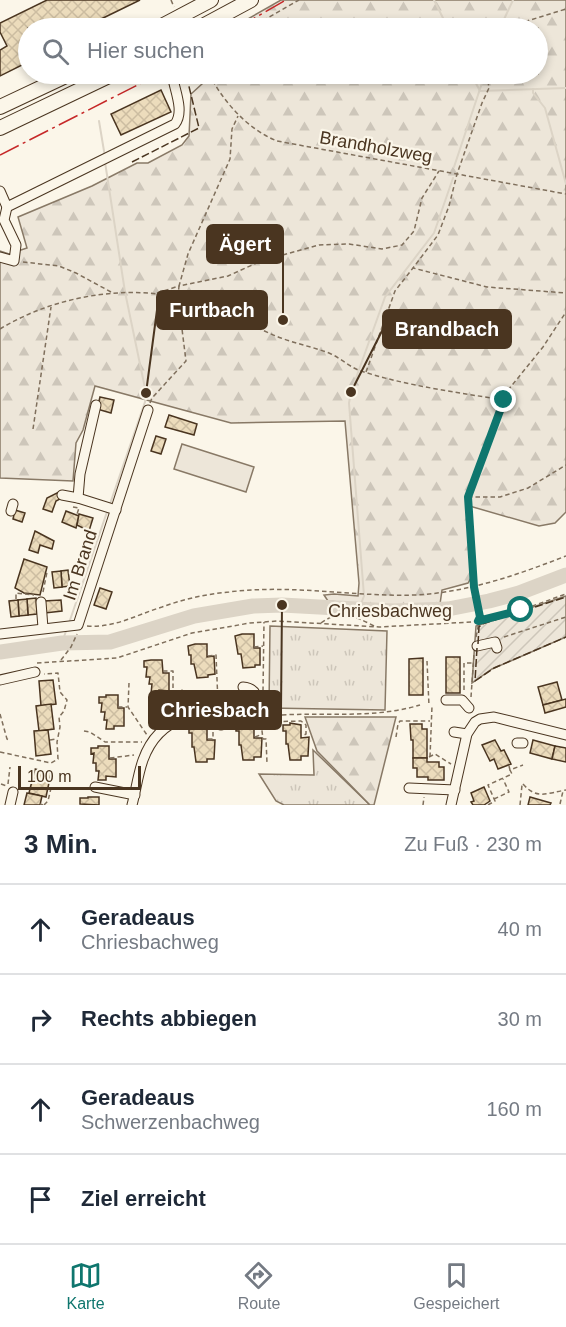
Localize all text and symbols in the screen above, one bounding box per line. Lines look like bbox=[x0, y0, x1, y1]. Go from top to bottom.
search box bbox=[18, 18, 548, 84]
icon: search bbox=[39, 35, 72, 68]
text: Hier suchen bbox=[87, 38, 204, 63]
street label: Brandholzweg bbox=[318, 127, 434, 167]
callout: Ägert bbox=[207, 225, 283, 263]
text: Ägert bbox=[219, 233, 271, 255]
callout: Furtbach bbox=[157, 291, 267, 329]
text: Furtbach bbox=[169, 299, 255, 321]
callout: Brandbach bbox=[383, 310, 511, 348]
text: Brandbach bbox=[395, 318, 499, 340]
route end bbox=[490, 386, 516, 412]
street label: Im Brand bbox=[59, 527, 101, 603]
route start bbox=[507, 596, 533, 622]
street label: Chriesbachweg bbox=[328, 601, 452, 621]
callout: Chriesbach bbox=[149, 691, 281, 729]
text: Chriesbach bbox=[161, 699, 269, 721]
scale bar bbox=[18, 763, 141, 790]
text: 100 m bbox=[27, 768, 71, 785]
text: 3 Min. bbox=[24, 829, 98, 859]
text: Zu Fuß · 230 m bbox=[404, 833, 542, 855]
text: Geradeaus bbox=[81, 905, 195, 930]
icon: ahead bbox=[24, 913, 57, 946]
text: 40 m bbox=[498, 918, 542, 940]
text: Chriesbachweg bbox=[81, 931, 219, 953]
icon: right bbox=[24, 1003, 57, 1036]
text: Rechts abbiegen bbox=[81, 1006, 257, 1031]
text: 30 m bbox=[498, 1008, 542, 1030]
text: Geradeaus bbox=[81, 1085, 195, 1110]
icon: ahead bbox=[24, 1093, 57, 1126]
text: 160 m bbox=[486, 1098, 542, 1120]
text: Schwerzenbachweg bbox=[81, 1111, 260, 1133]
icon: arrive bbox=[24, 1183, 57, 1216]
text: Ziel erreicht bbox=[81, 1186, 206, 1211]
tab: Karte bbox=[66, 1259, 105, 1313]
tab: Route bbox=[238, 1259, 280, 1313]
tab: Gespeichert bbox=[413, 1259, 500, 1313]

